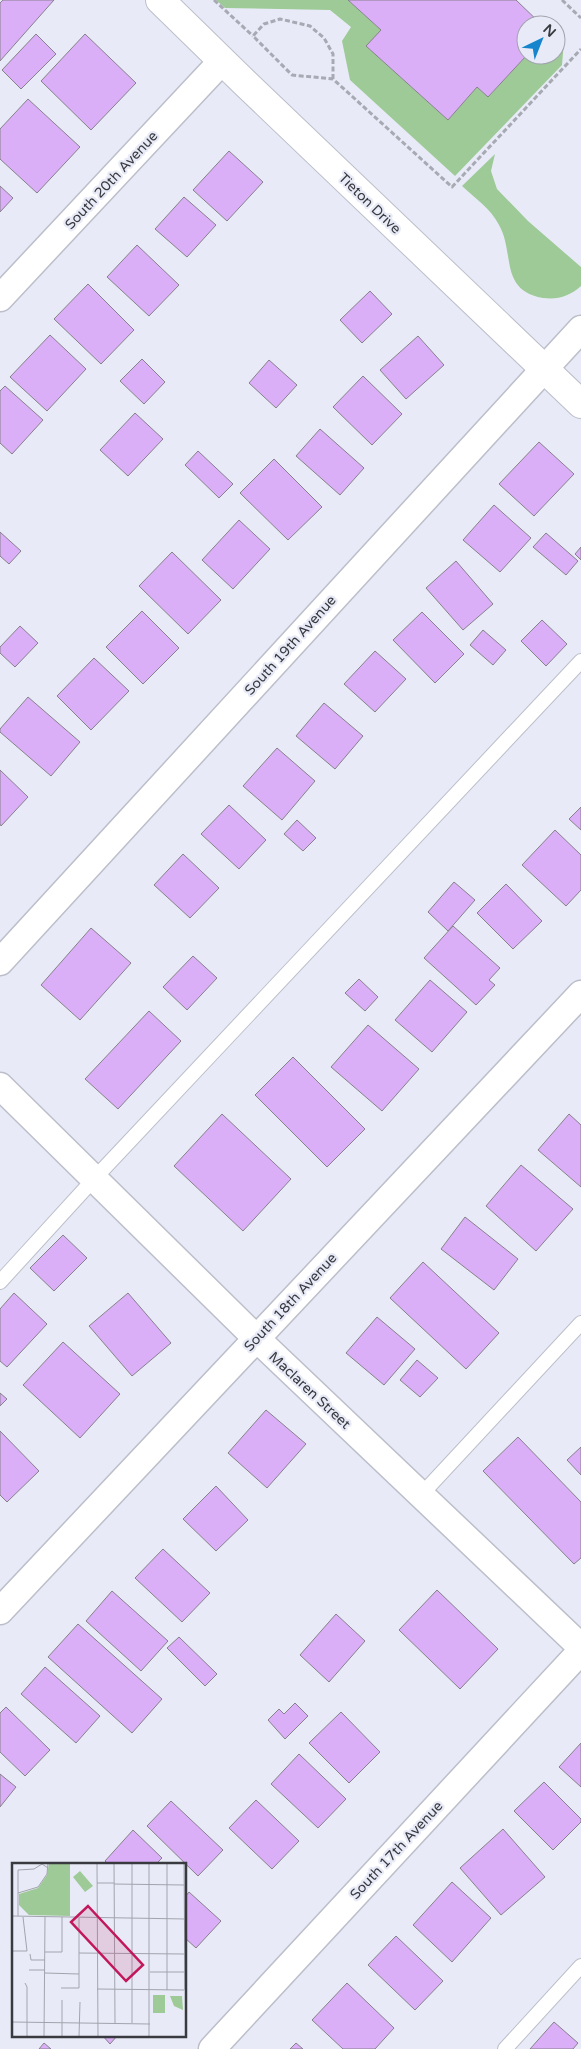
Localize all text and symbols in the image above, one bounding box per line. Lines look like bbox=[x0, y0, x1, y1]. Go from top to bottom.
north arrow bbox=[516, 15, 566, 65]
text: N bbox=[540, 21, 559, 41]
street label: South 20th Avenue bbox=[61, 128, 161, 233]
street label: Tieton Drive bbox=[335, 169, 404, 237]
street label: South 19th Avenue bbox=[241, 592, 340, 699]
street label: South 18th Avenue bbox=[240, 1250, 340, 1355]
street label: Maclaren Street bbox=[265, 1348, 354, 1433]
street label: South 17th Avenue bbox=[346, 1798, 446, 1903]
inset map bbox=[12, 1863, 186, 2036]

